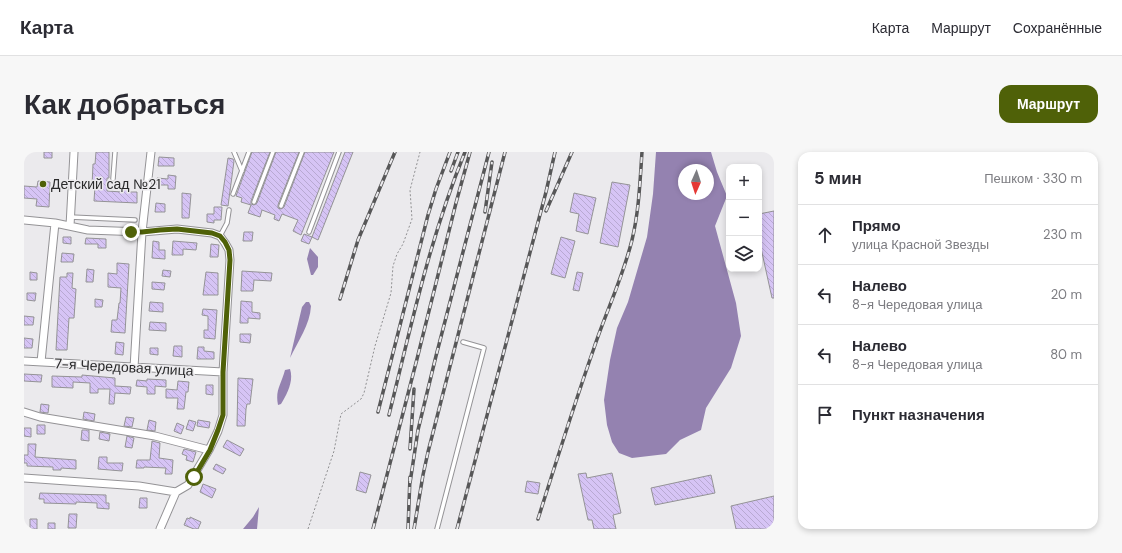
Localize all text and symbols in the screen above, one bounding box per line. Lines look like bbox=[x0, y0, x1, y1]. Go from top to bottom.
text: Карта bbox=[20, 15, 74, 40]
text: Карта bbox=[872, 19, 909, 37]
text: Маршрут bbox=[931, 19, 991, 37]
text: Сохранённые bbox=[1013, 19, 1102, 37]
button: Маршрут bbox=[999, 85, 1098, 123]
text: Как добраться bbox=[24, 86, 225, 123]
north arrow bbox=[678, 164, 714, 200]
map controls bbox=[726, 164, 762, 272]
button: + bbox=[726, 164, 762, 200]
text: 5 мин bbox=[814, 167, 862, 189]
text: Пешком · 330 m bbox=[984, 170, 1082, 187]
place label: Детский сад №21 bbox=[51, 175, 161, 193]
marker: Детский сад №21 bbox=[38, 179, 48, 189]
button: − bbox=[726, 200, 762, 236]
text: Прямо bbox=[852, 216, 901, 236]
route end bbox=[122, 223, 140, 241]
icon: ahead bbox=[814, 224, 836, 246]
text: 230 m bbox=[1043, 226, 1082, 243]
button: layers bbox=[726, 236, 762, 272]
text: улица Красной Звезды bbox=[852, 236, 989, 253]
text: Налево bbox=[852, 276, 907, 296]
icon: left bbox=[814, 284, 836, 306]
text: 20 m bbox=[1051, 286, 1082, 303]
text: 8-я Чередовая улица bbox=[852, 296, 983, 313]
text: Налево bbox=[852, 336, 907, 356]
icon: left bbox=[814, 344, 836, 366]
text: 80 m bbox=[1050, 346, 1082, 363]
street label: 7-я Чередовая улица bbox=[54, 354, 194, 380]
text: 8-я Чередовая улица bbox=[852, 356, 983, 373]
icon: arrive bbox=[814, 404, 836, 426]
text: Пункт назначения bbox=[852, 405, 985, 425]
route start bbox=[185, 468, 203, 486]

